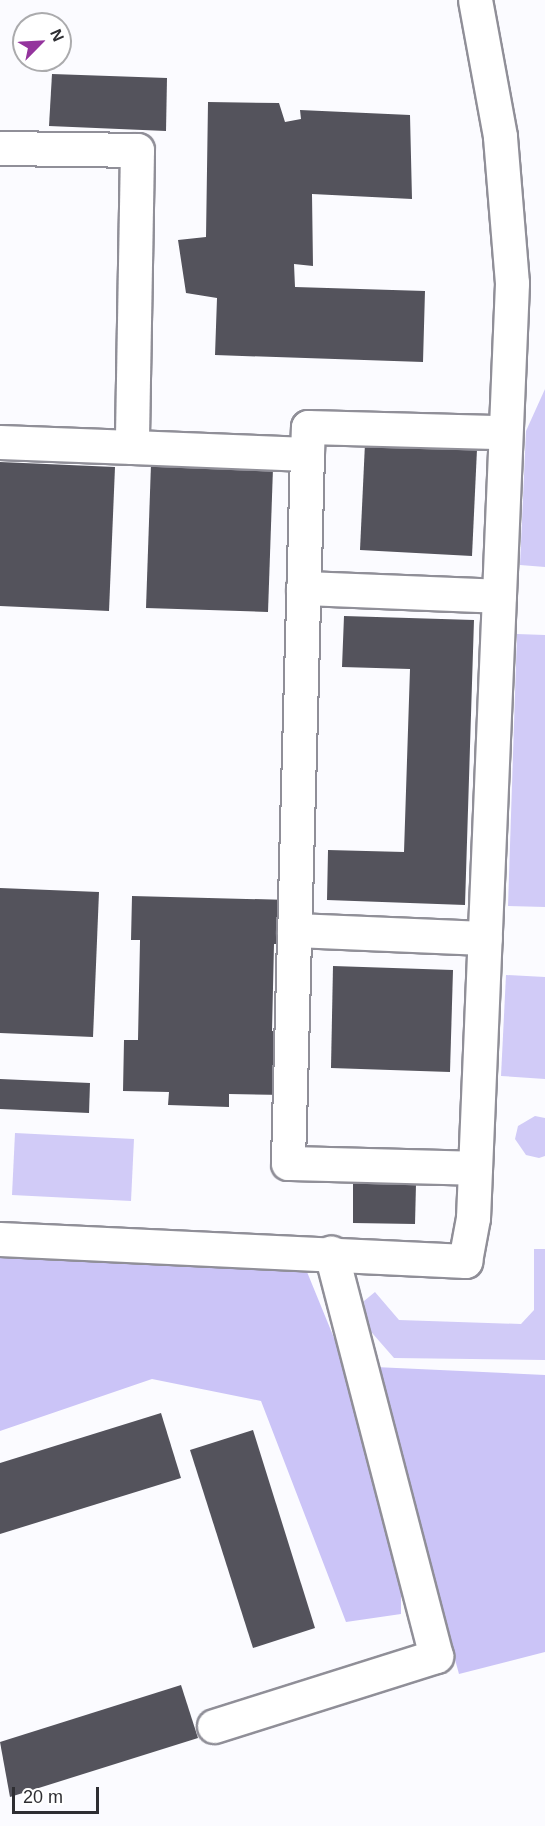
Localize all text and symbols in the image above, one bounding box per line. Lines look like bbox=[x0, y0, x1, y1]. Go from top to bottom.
north arrow bbox=[12, 12, 72, 72]
text: N bbox=[47, 27, 67, 44]
scale bar bbox=[15, 1775, 102, 1813]
text: 20 m bbox=[23, 1787, 63, 1807]

